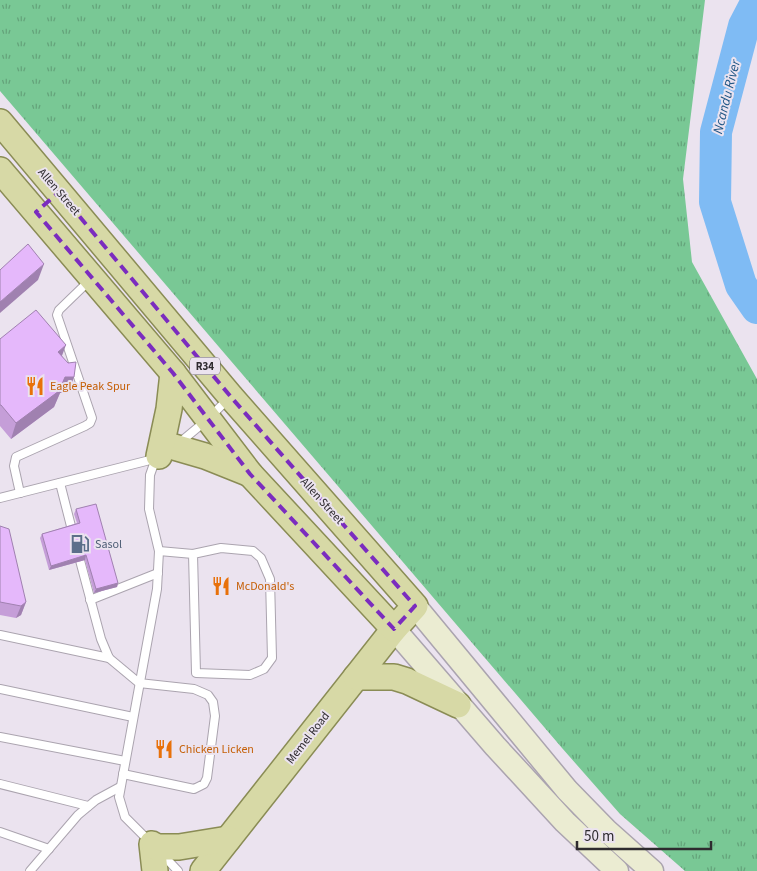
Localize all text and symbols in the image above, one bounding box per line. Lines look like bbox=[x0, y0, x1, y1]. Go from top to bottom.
water label: Ncandu River bbox=[708, 57, 746, 136]
street label: Allen Street bbox=[34, 165, 84, 219]
road number: R34 bbox=[190, 358, 220, 374]
restaurant icon: Eagle Peak Spur bbox=[24, 375, 46, 397]
place label: Eagle Peak Spur bbox=[50, 378, 131, 395]
street label: Allen Street bbox=[296, 474, 348, 528]
fuel station icon: Sasol bbox=[69, 533, 91, 555]
place label: Sasol bbox=[95, 536, 122, 553]
restaurant icon: McDonald's bbox=[210, 575, 232, 597]
place label: McDonald's bbox=[236, 578, 294, 595]
street label: Memel Road bbox=[282, 708, 334, 768]
restaurant icon: Chicken Licken bbox=[153, 738, 175, 760]
place label: Chicken Licken bbox=[179, 741, 254, 758]
scale bar bbox=[577, 818, 711, 850]
text: 50 m bbox=[584, 826, 614, 847]

